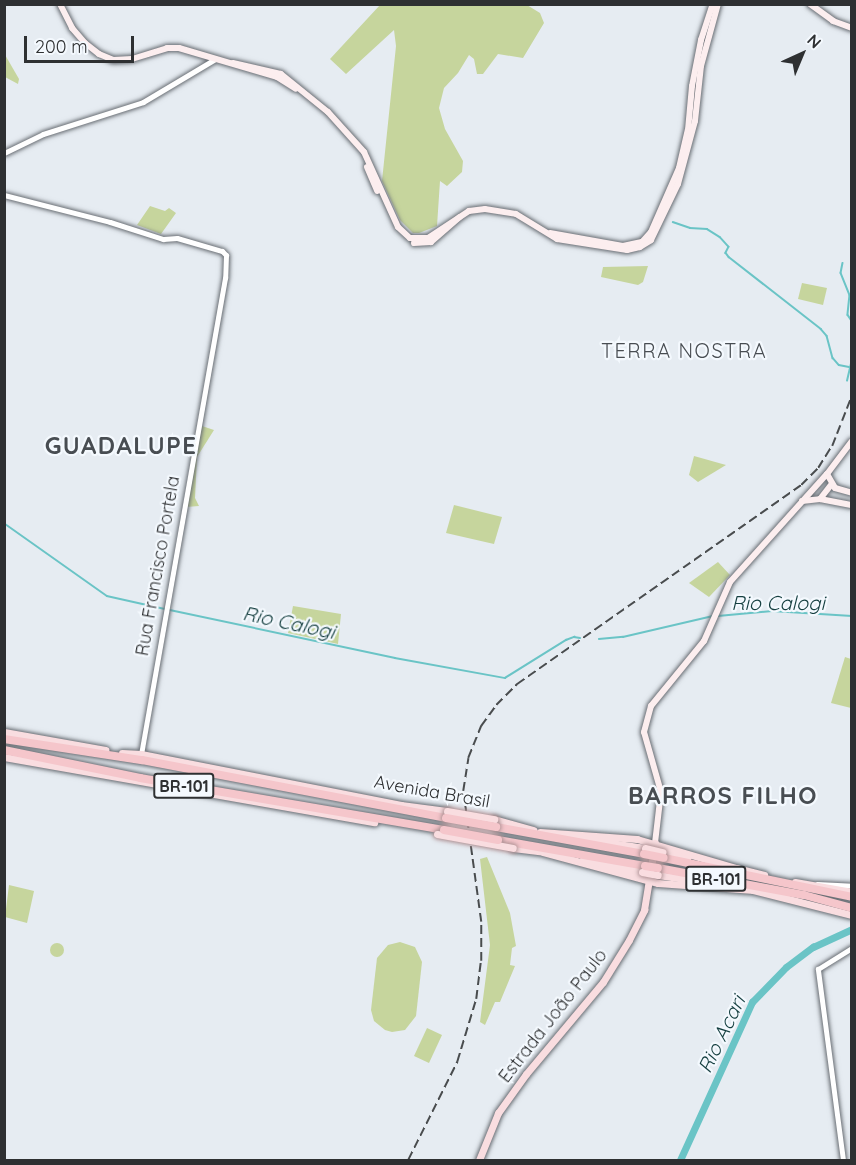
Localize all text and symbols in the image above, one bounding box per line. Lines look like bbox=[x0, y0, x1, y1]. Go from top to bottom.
scale bar bbox=[27, 24, 136, 62]
north arrow bbox=[772, 24, 832, 84]
text: N bbox=[803, 30, 826, 52]
text: 200 m bbox=[35, 35, 88, 58]
district label: TERRA NOSTRA bbox=[601, 338, 767, 362]
district label: GUADALUPE bbox=[45, 432, 197, 460]
street label: Rua Francisco Portela bbox=[132, 474, 184, 658]
water label: Rio Calogi bbox=[731, 590, 825, 614]
water label: Rio Calogi bbox=[241, 601, 337, 643]
street label: Avenida Brasil bbox=[372, 771, 492, 813]
road number: BR-101 bbox=[152, 773, 216, 799]
district label: BARROS FILHO bbox=[628, 782, 818, 810]
road number: BR-101 bbox=[684, 866, 748, 892]
street label: Estrada João Paulo bbox=[494, 945, 612, 1087]
water label: Rio Acari bbox=[692, 992, 750, 1076]

